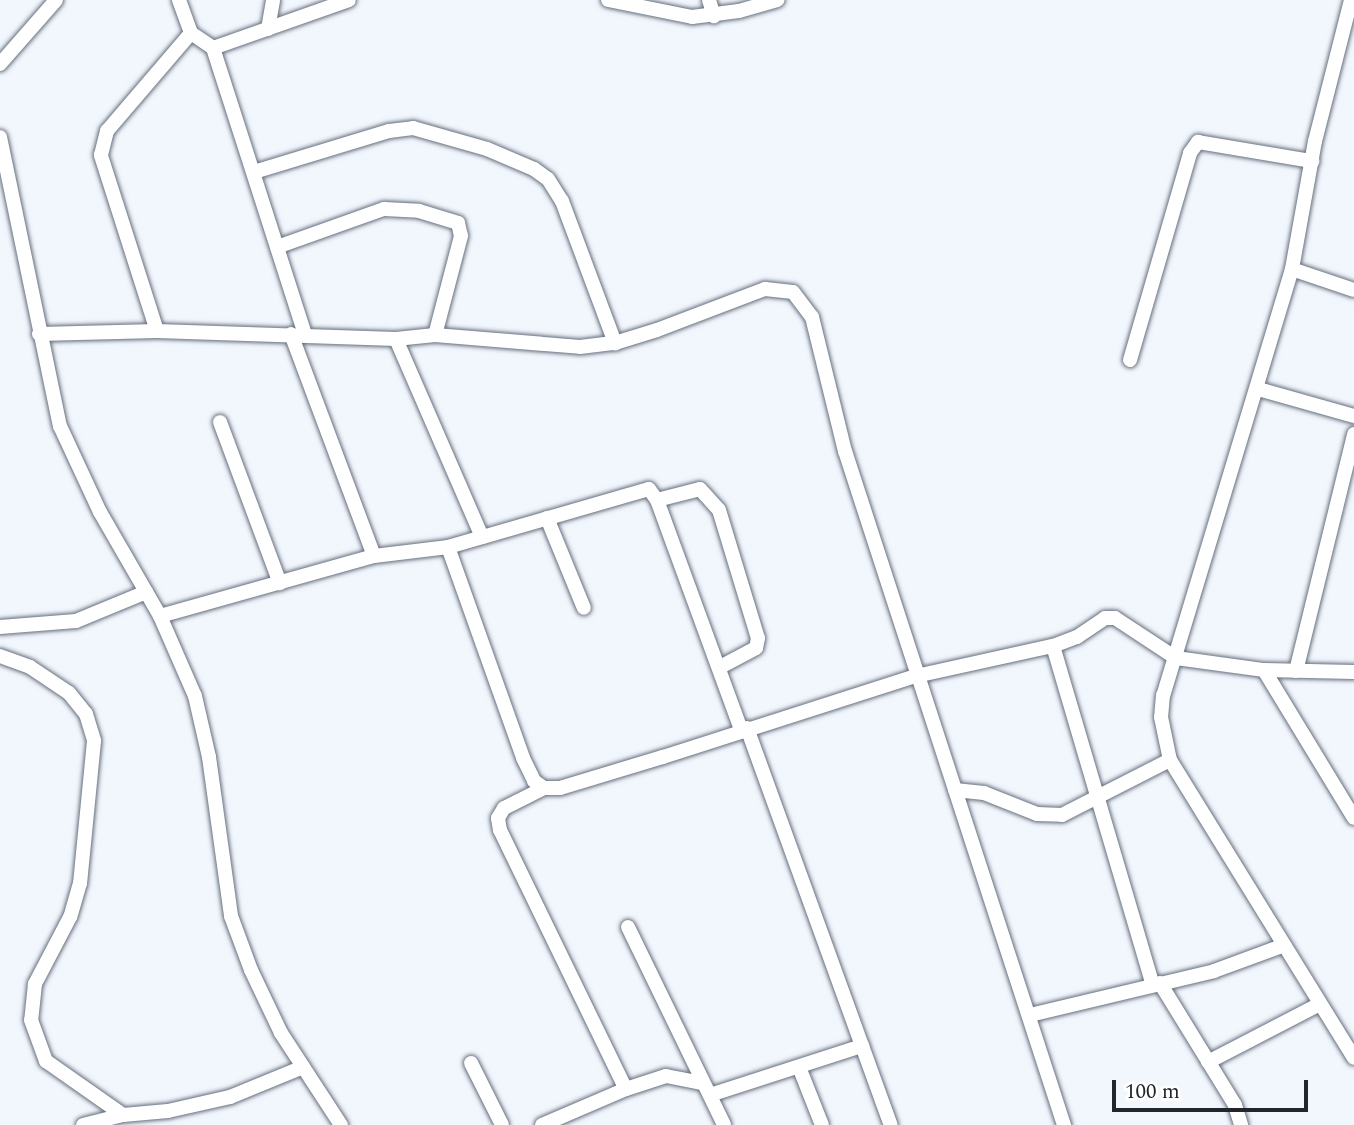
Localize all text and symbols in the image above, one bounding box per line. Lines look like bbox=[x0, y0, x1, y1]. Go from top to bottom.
scale bar bbox=[1116, 1066, 1312, 1110]
text: 100 m bbox=[1125, 1076, 1180, 1108]

